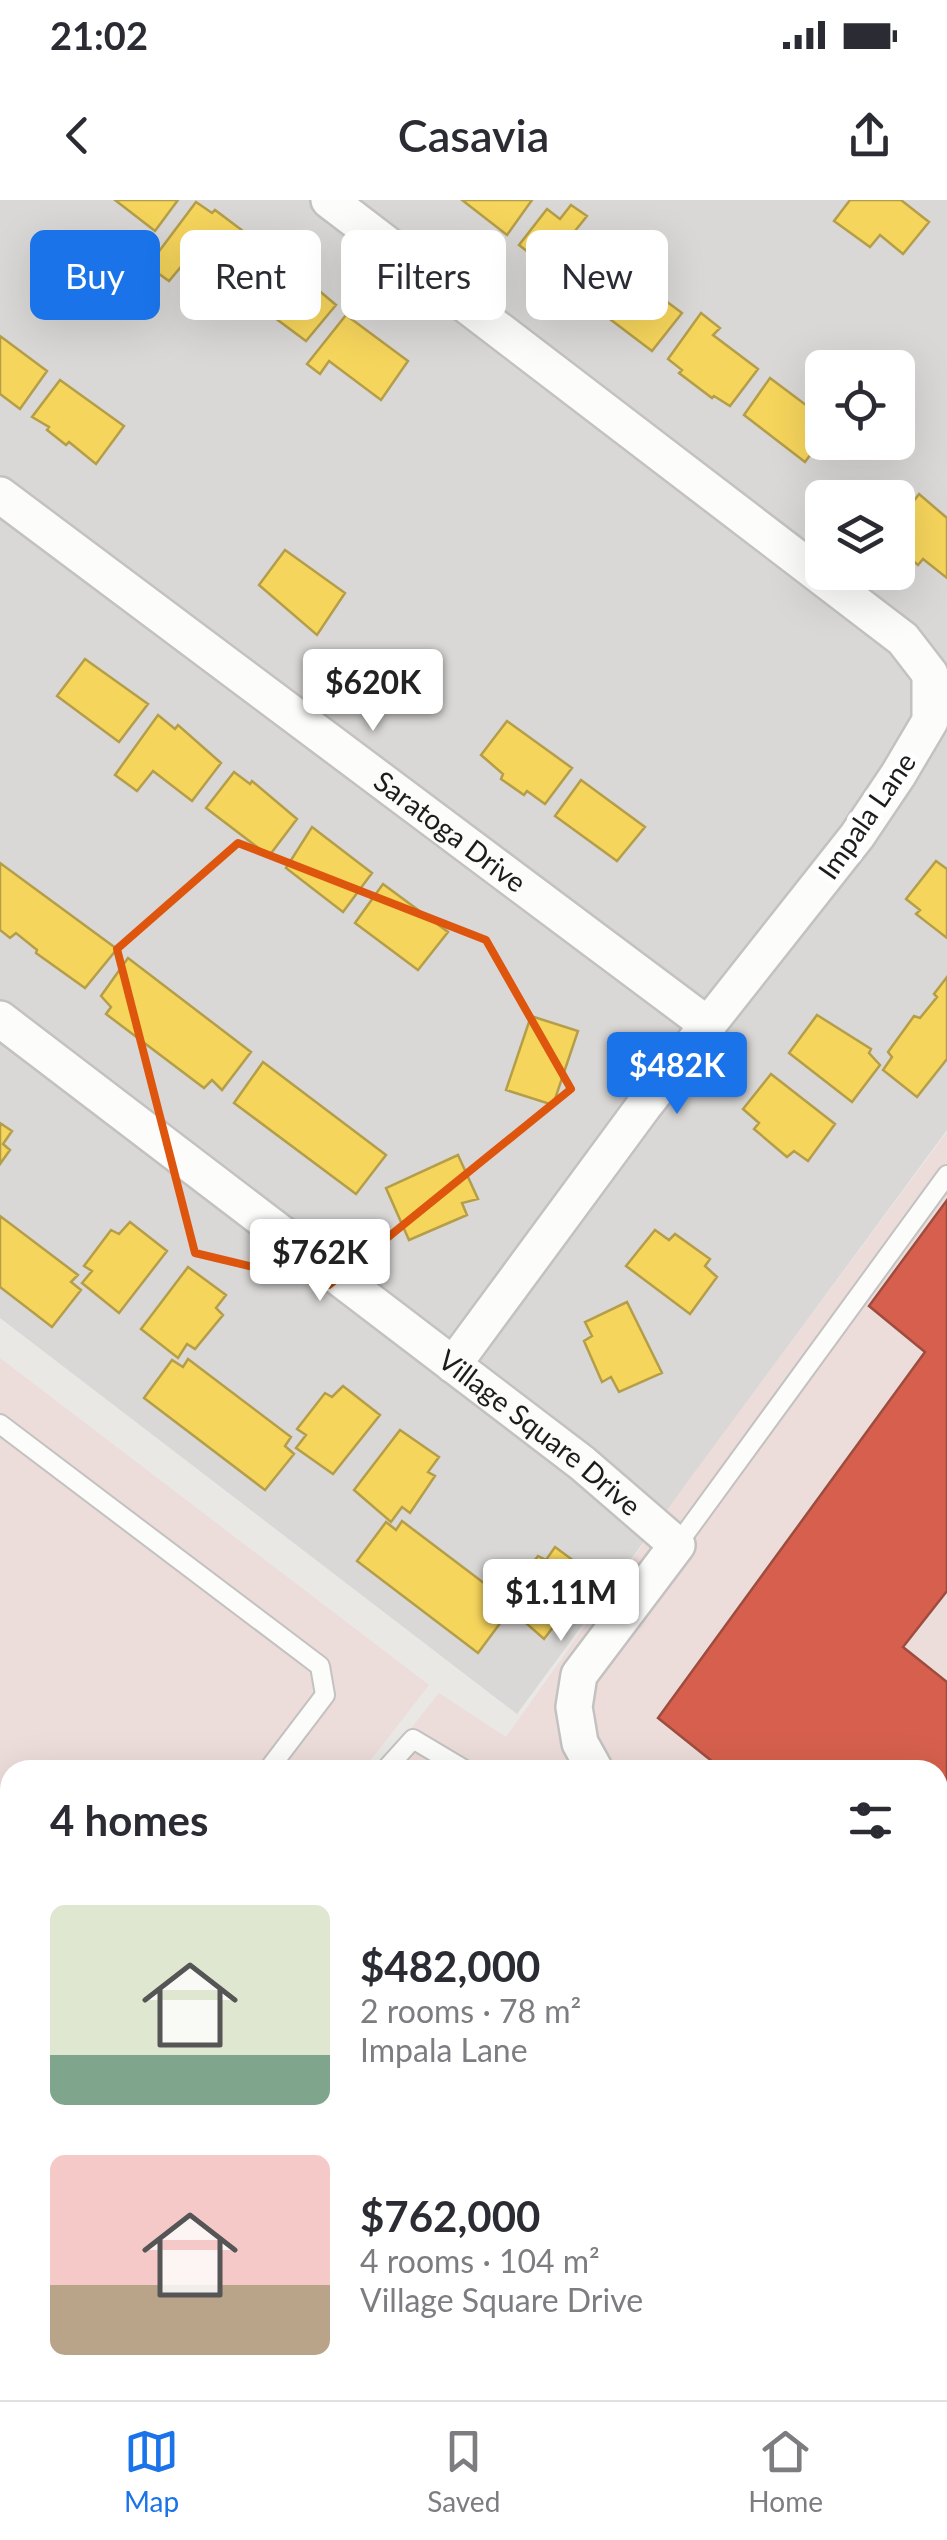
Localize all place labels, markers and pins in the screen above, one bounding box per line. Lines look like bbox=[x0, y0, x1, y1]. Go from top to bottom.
pin: $620K bbox=[303, 649, 443, 734]
pin: $482K bbox=[607, 1032, 747, 1117]
pin: $762K bbox=[250, 1219, 390, 1304]
pin: $1.11M bbox=[480, 1559, 642, 1644]

